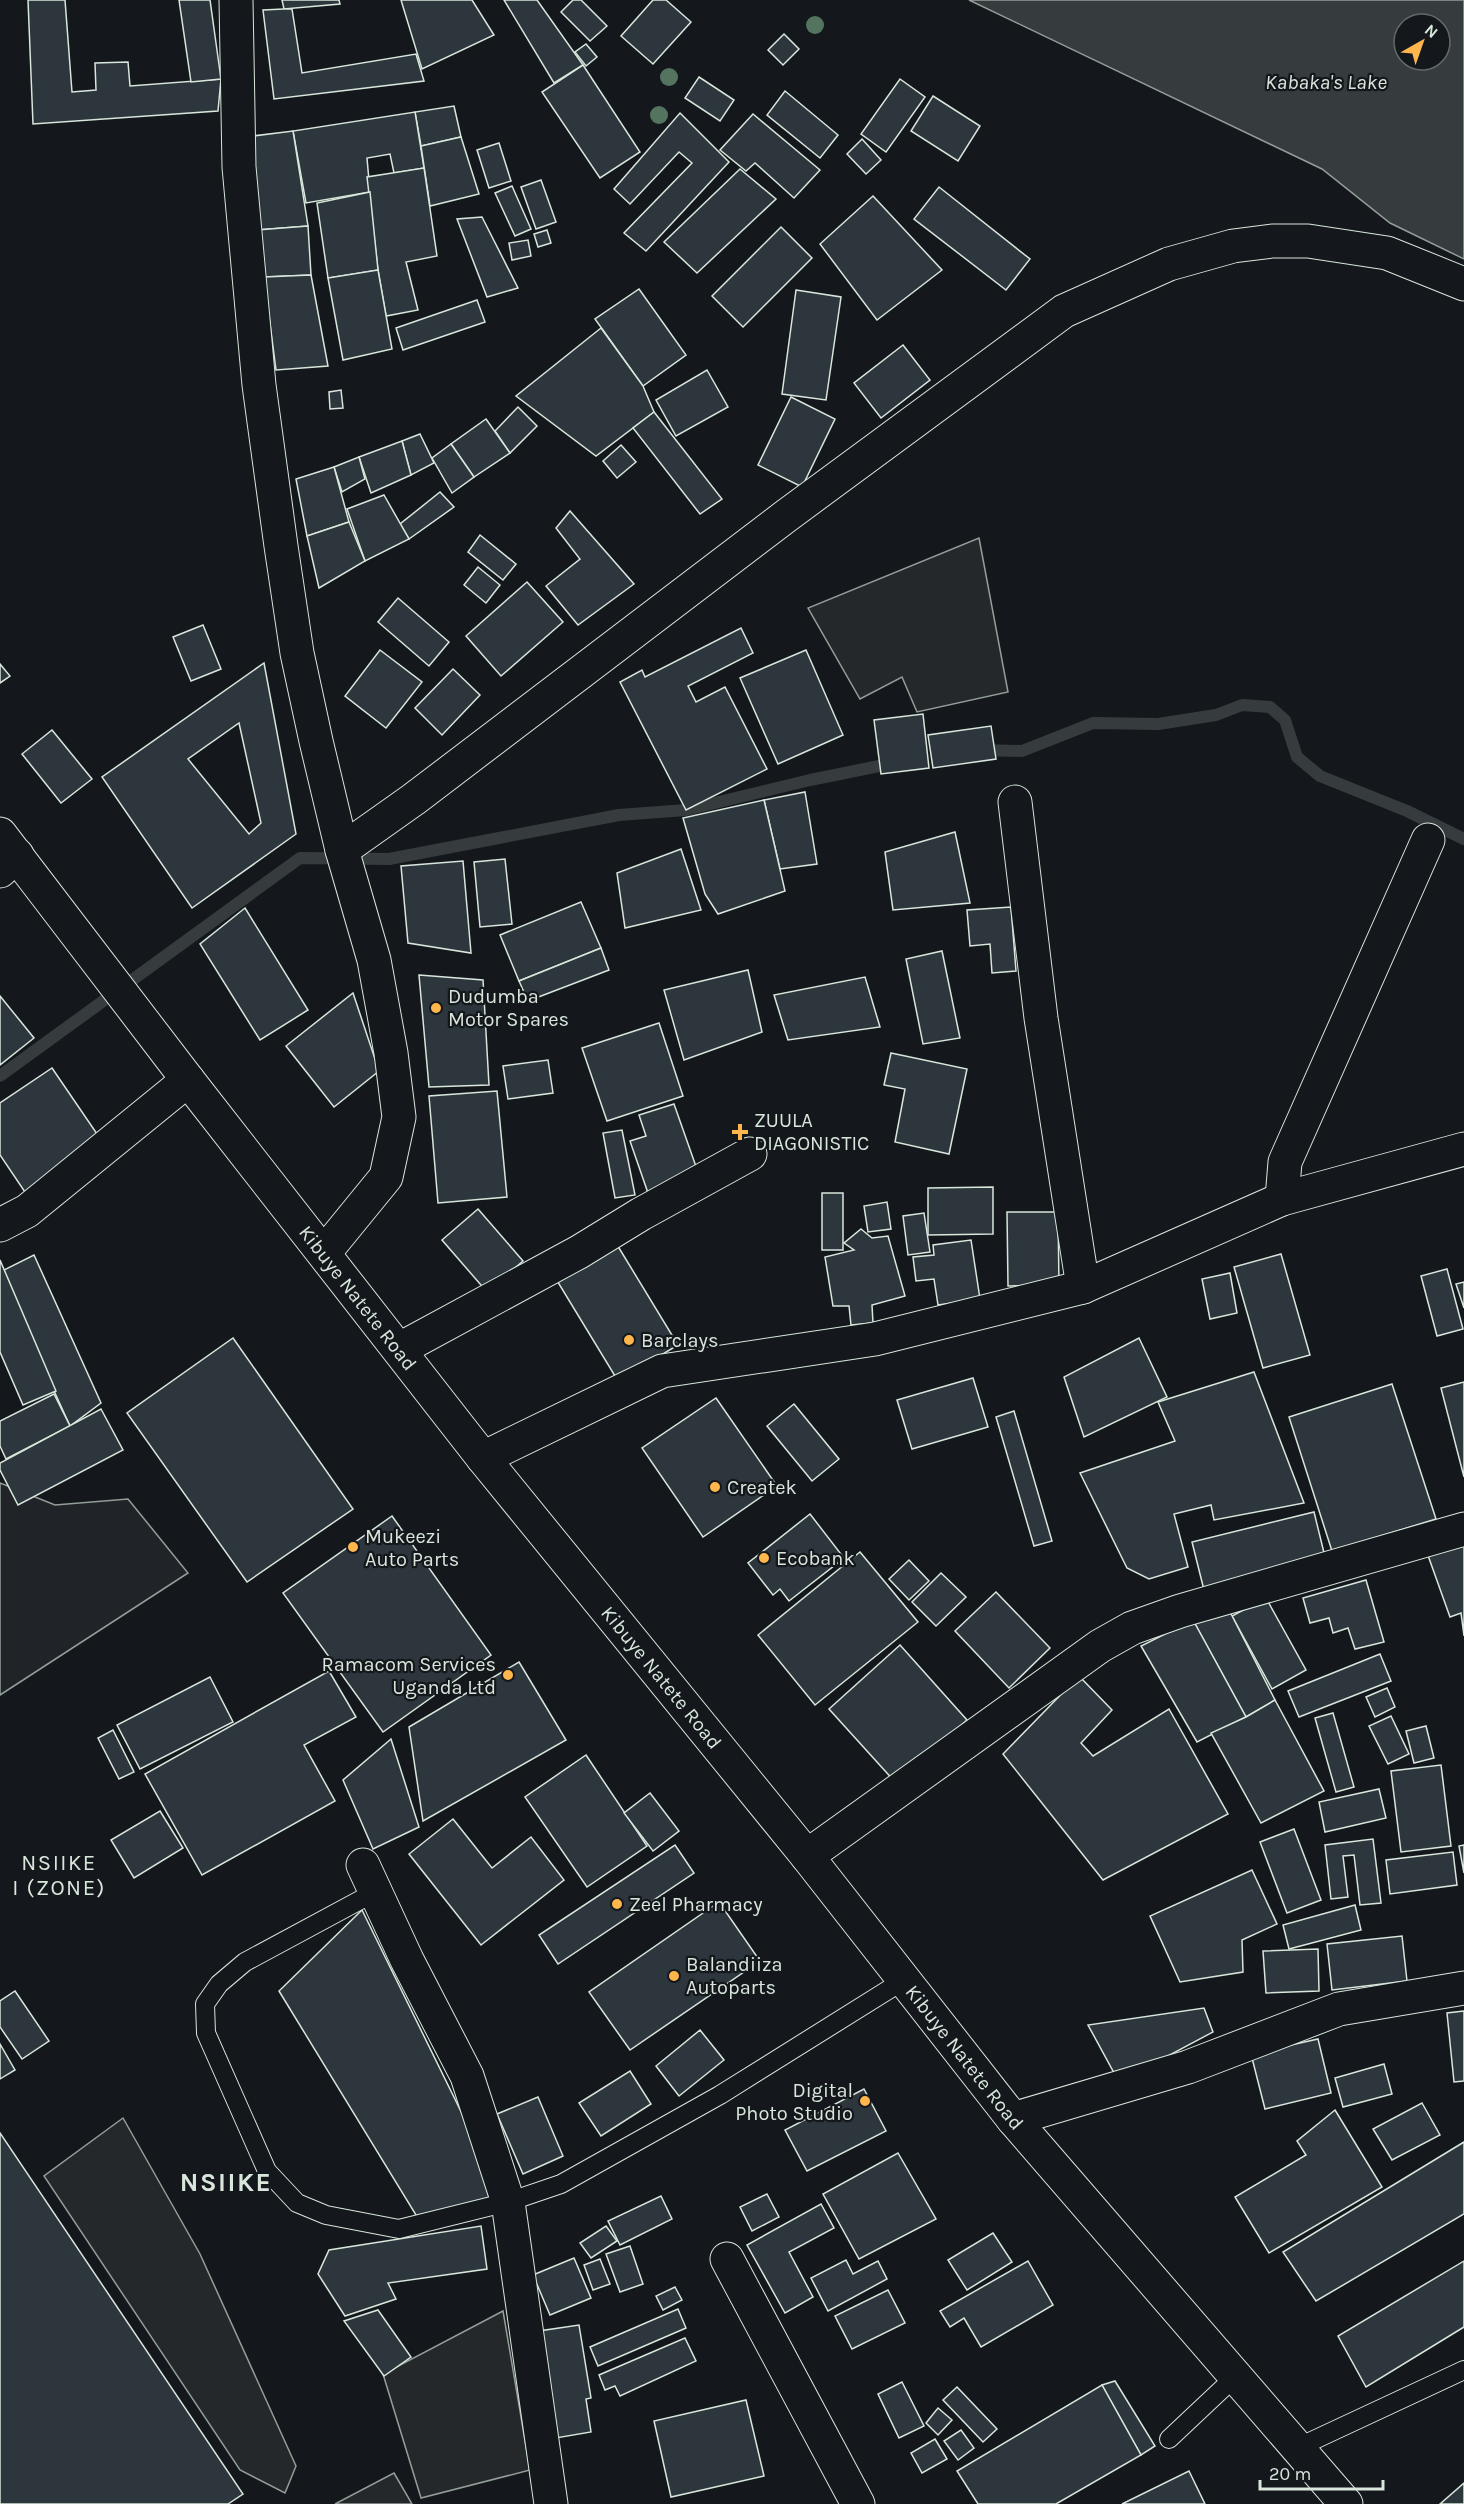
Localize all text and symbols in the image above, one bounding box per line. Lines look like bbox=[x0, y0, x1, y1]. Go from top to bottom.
north arrow bbox=[1392, 12, 1452, 72]
text: N bbox=[1421, 20, 1442, 42]
water label: Kabaka's Lake bbox=[1265, 70, 1387, 94]
place label: Dudumba Motor Spares bbox=[448, 985, 569, 1031]
marker: Dudumba Motor Spares bbox=[429, 1001, 443, 1015]
place label: ZUULA DIAGONISTIC bbox=[754, 1109, 869, 1155]
marker: ZUULA DIAGONISTIC bbox=[731, 1123, 749, 1141]
street label: Kibuye Natete Road bbox=[294, 1221, 421, 1375]
place label: Barclays bbox=[641, 1329, 718, 1352]
marker: Barclays bbox=[622, 1333, 636, 1347]
place label: Createk bbox=[727, 1476, 797, 1499]
marker: Createk bbox=[708, 1480, 722, 1494]
place label: Mukeezi Auto Parts bbox=[365, 1525, 459, 1571]
marker: Mukeezi Auto Parts bbox=[346, 1540, 360, 1554]
place label: Ecobank bbox=[776, 1547, 855, 1570]
marker: Ecobank bbox=[757, 1551, 771, 1565]
street label: Kibuye Natete Road bbox=[596, 1602, 726, 1754]
place label: Ramacom Services Uganda Ltd bbox=[322, 1653, 496, 1699]
marker: Ramacom Services Uganda Ltd bbox=[501, 1668, 515, 1682]
district label: NSIIKE I (ZONE) bbox=[12, 1850, 106, 1901]
place label: Zeel Pharmacy bbox=[629, 1893, 762, 1916]
marker: Zeel Pharmacy bbox=[610, 1897, 624, 1911]
place label: Balandiiza Autoparts bbox=[686, 1953, 782, 1999]
marker: Balandiiza Autoparts bbox=[667, 1969, 681, 1983]
street label: Kibuye Natete Road bbox=[900, 1981, 1028, 2135]
place label: Digital Photo Studio bbox=[735, 2079, 853, 2125]
marker: Digital Photo Studio bbox=[858, 2094, 872, 2108]
district label: NSIIKE bbox=[180, 2167, 272, 2198]
scale bar bbox=[1260, 2453, 1383, 2491]
text: 20 m bbox=[1269, 2463, 1311, 2485]

